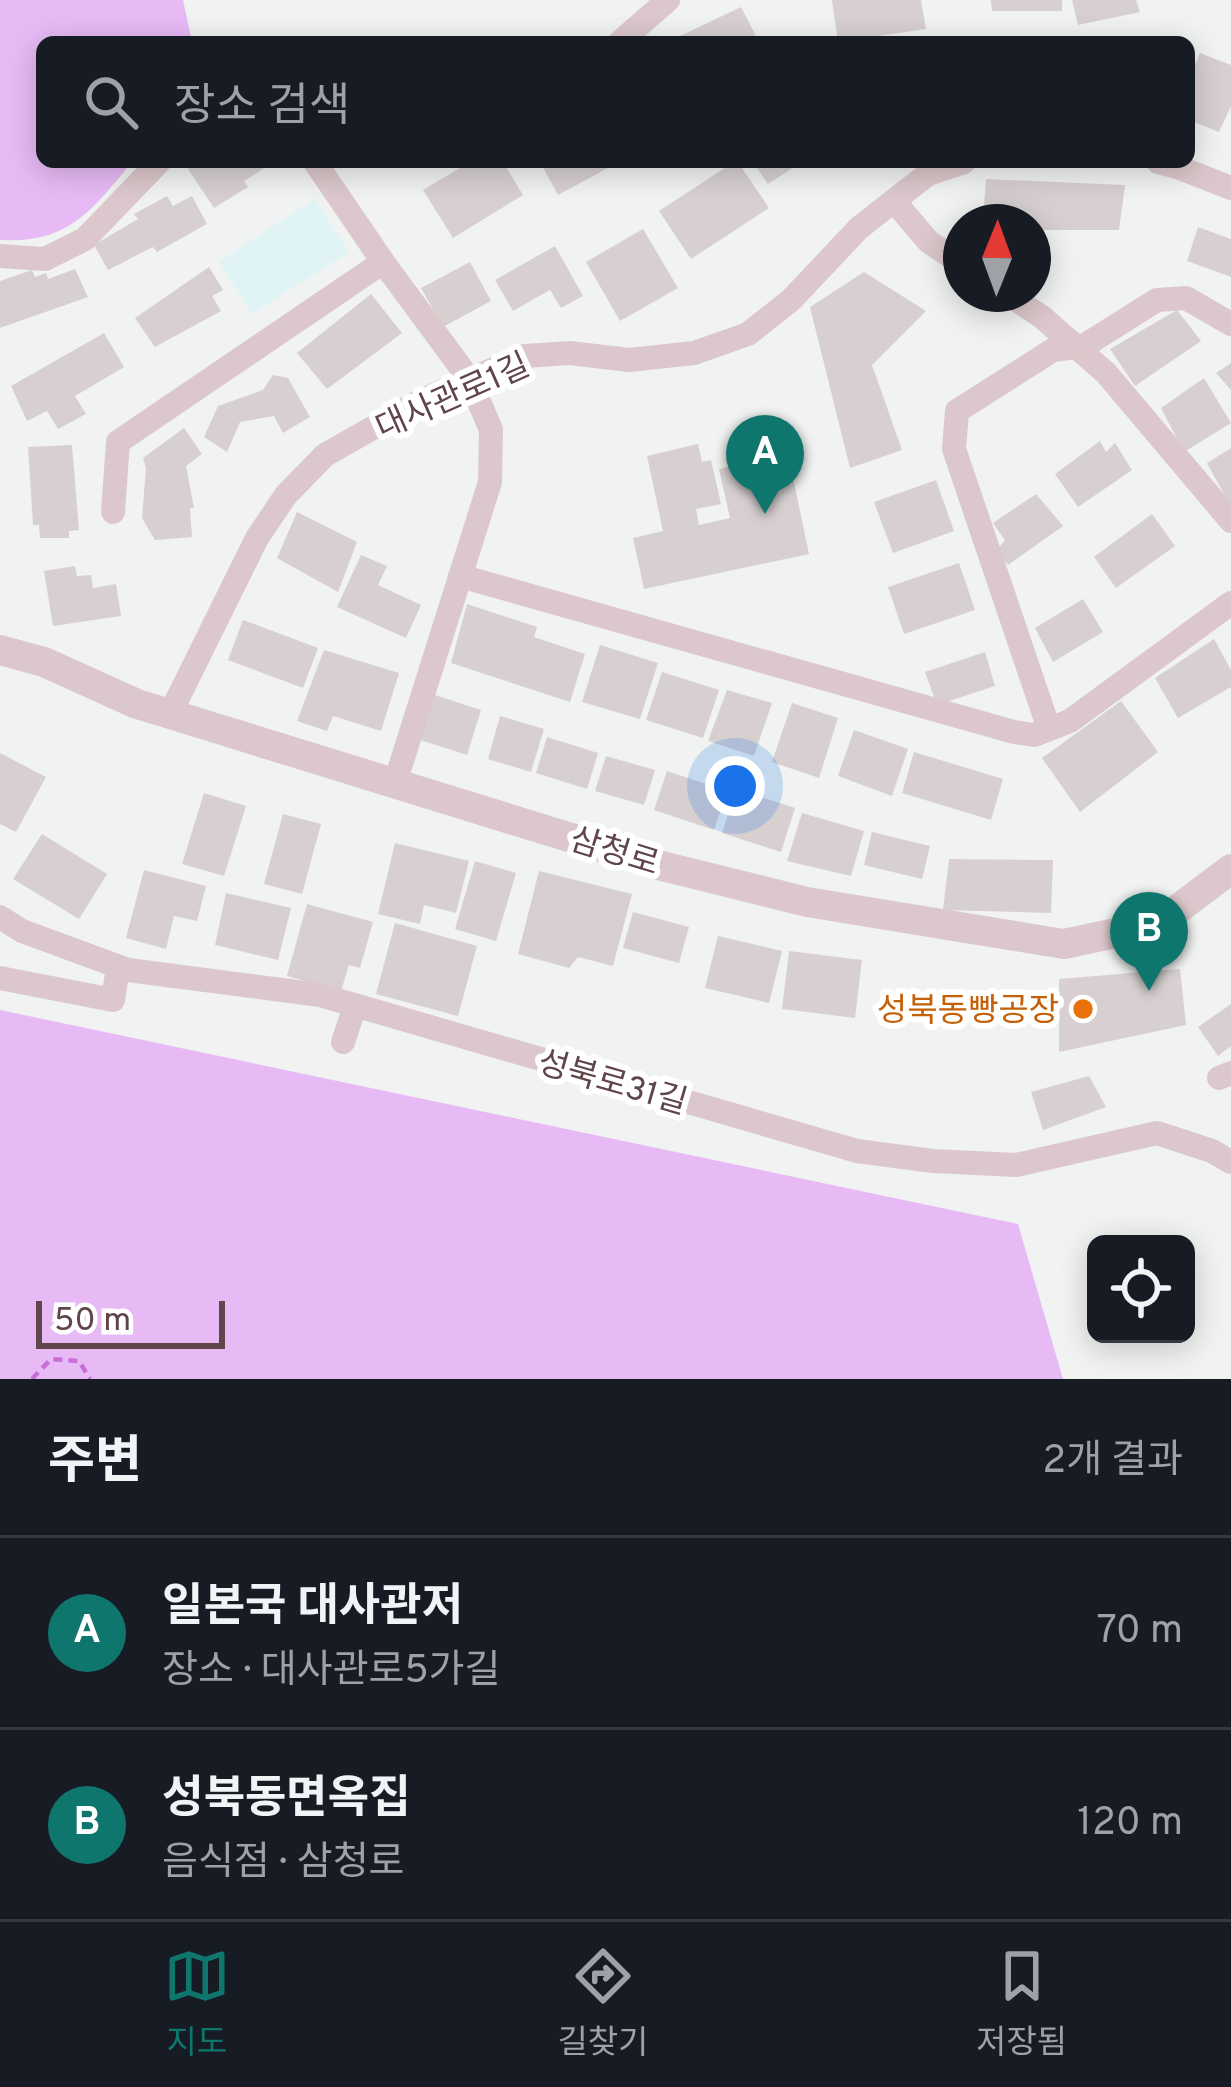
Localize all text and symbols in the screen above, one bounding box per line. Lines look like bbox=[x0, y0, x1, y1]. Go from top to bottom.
search box bbox=[36, 36, 1195, 168]
icon: search bbox=[78, 69, 144, 135]
text: 장소 검색 bbox=[174, 80, 350, 137]
north arrow bbox=[943, 204, 1051, 312]
street label: 대사관로1길 bbox=[370, 346, 537, 451]
pin: A bbox=[726, 415, 804, 514]
your location bbox=[705, 756, 765, 816]
street label: 삼청로 bbox=[564, 820, 664, 887]
pin: B bbox=[1110, 892, 1188, 991]
place label: 성북동빵공장 bbox=[877, 992, 1059, 1034]
marker: 성북동빵공장 bbox=[1070, 996, 1096, 1022]
street label: 성북로31길 bbox=[532, 1043, 691, 1126]
map controls bbox=[1087, 1235, 1195, 1343]
button: locate bbox=[1087, 1235, 1195, 1343]
scale bar bbox=[36, 1295, 225, 1348]
text: 50 m bbox=[54, 1301, 131, 1343]
text: 주변 bbox=[48, 1432, 142, 1497]
text: 2개 결과 bbox=[1042, 1438, 1183, 1487]
text: 일본국 대사관저 bbox=[162, 1580, 463, 1637]
text: A bbox=[73, 1608, 101, 1657]
text: 70 m bbox=[1097, 1608, 1183, 1657]
text: 장소 · 대사관로5가길 bbox=[162, 1648, 500, 1697]
text: 성북동면옥집 bbox=[162, 1772, 410, 1829]
text: B bbox=[74, 1800, 100, 1849]
text: 120 m bbox=[1077, 1800, 1183, 1849]
text: 음식점 · 삼청로 bbox=[162, 1840, 404, 1889]
tab: 지도 bbox=[164, 1943, 230, 2066]
tab: 길찾기 bbox=[557, 1943, 648, 2066]
tab: 저장됨 bbox=[976, 1943, 1067, 2066]

